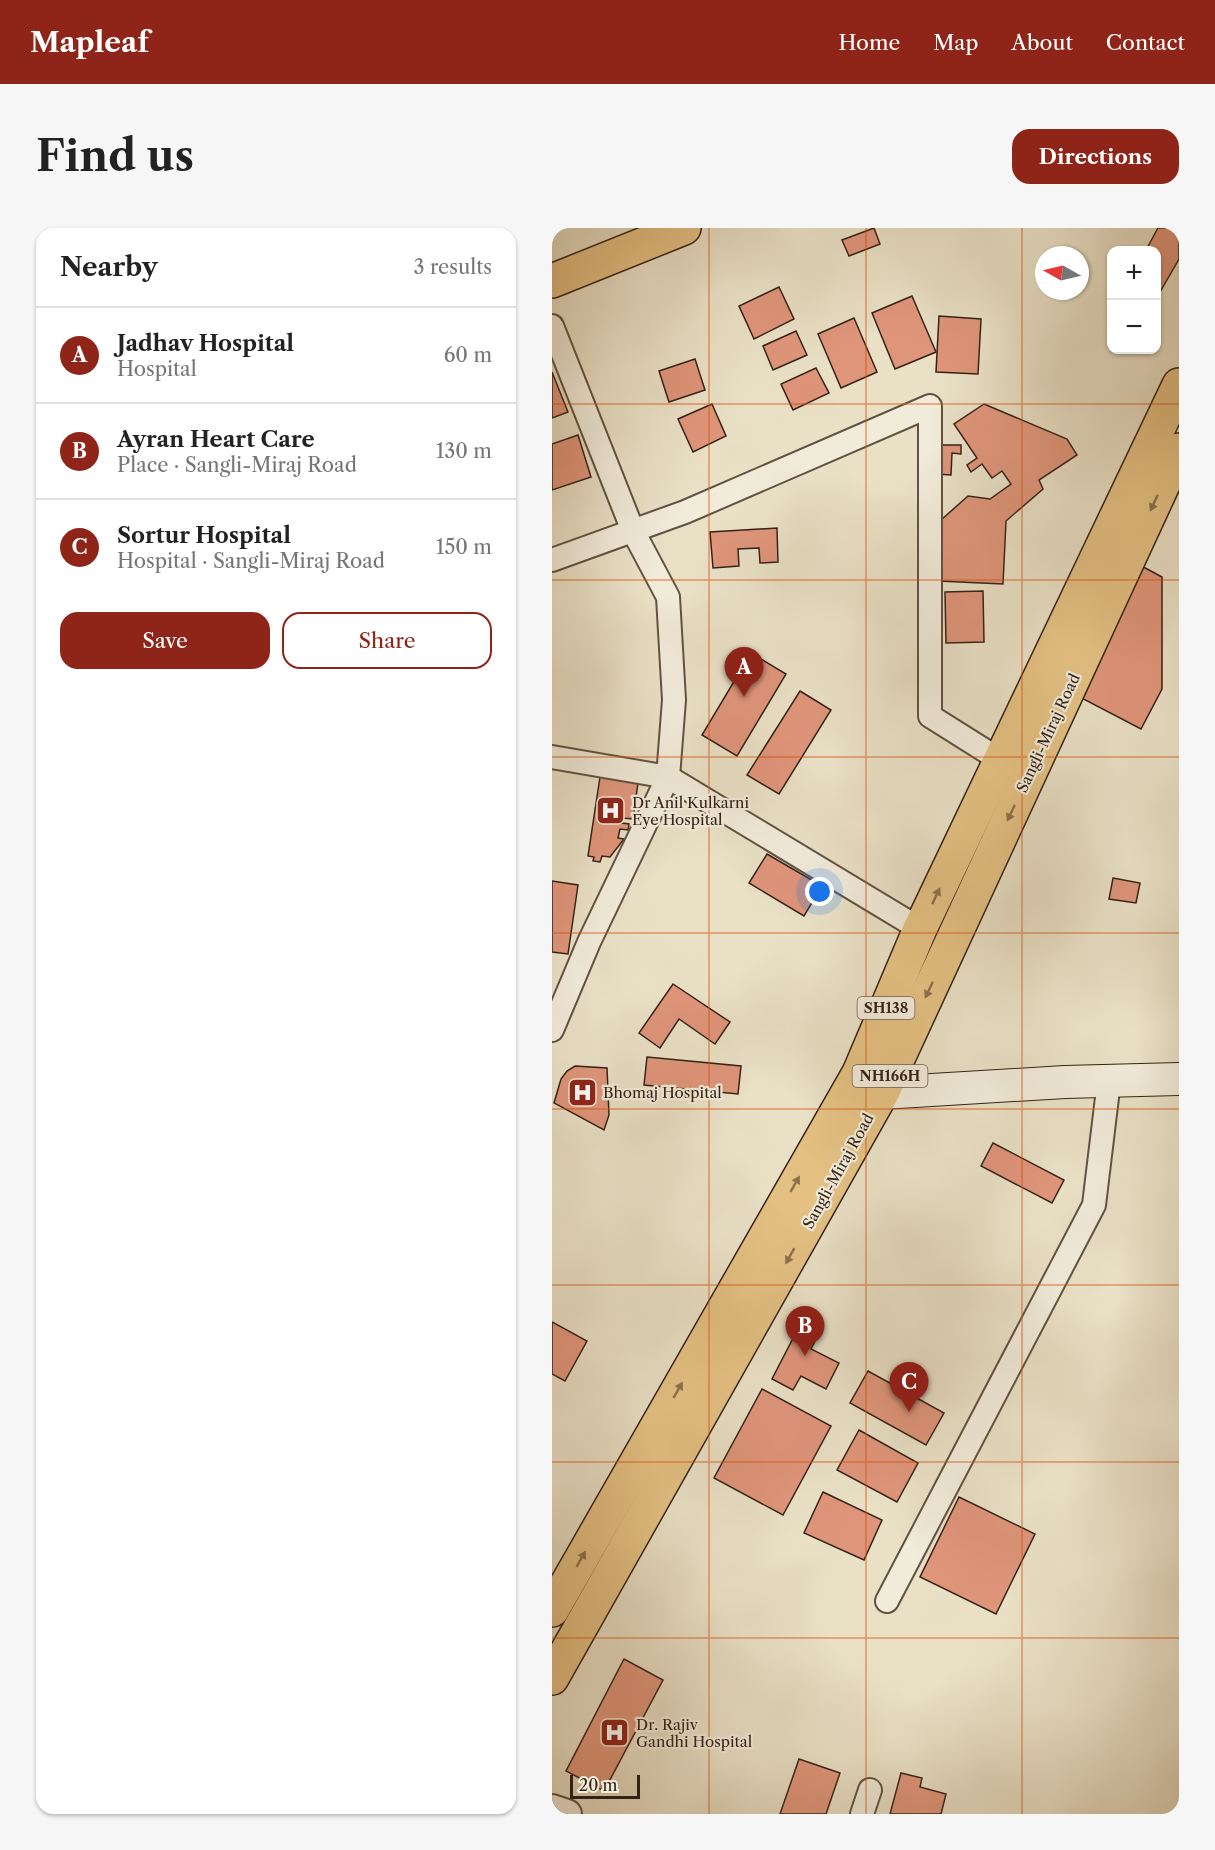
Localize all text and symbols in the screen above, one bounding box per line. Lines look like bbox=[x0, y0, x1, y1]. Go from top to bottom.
text: Mapleaf bbox=[30, 25, 149, 59]
text: Home bbox=[839, 30, 900, 55]
text: Map bbox=[933, 30, 978, 55]
text: About bbox=[1011, 30, 1073, 55]
text: Contact bbox=[1106, 30, 1185, 55]
button: Directions bbox=[1012, 129, 1179, 184]
text: Find us bbox=[36, 130, 194, 182]
north arrow bbox=[1035, 246, 1089, 300]
map controls bbox=[1107, 246, 1161, 354]
button: + bbox=[1107, 246, 1161, 300]
text: Nearby bbox=[60, 251, 158, 283]
text: 3 results bbox=[414, 255, 492, 279]
button: − bbox=[1107, 300, 1161, 354]
text: Jadhav Hospital bbox=[117, 330, 294, 357]
text: A bbox=[72, 343, 87, 367]
text: 60 m bbox=[444, 343, 492, 367]
text: Hospital bbox=[117, 357, 197, 381]
text: Ayran Heart Care bbox=[117, 426, 315, 453]
text: B bbox=[72, 439, 87, 463]
text: 130 m bbox=[436, 439, 492, 463]
text: Place · Sangli-Miraj Road bbox=[117, 453, 357, 477]
one-way arrow bbox=[1150, 494, 1159, 511]
text: Sortur Hospital bbox=[117, 522, 291, 549]
text: C bbox=[71, 535, 88, 559]
text: 150 m bbox=[436, 535, 492, 559]
text: Hospital · Sangli-Miraj Road bbox=[117, 549, 385, 573]
button: Save bbox=[60, 612, 270, 669]
button: Share bbox=[282, 612, 492, 669]
pin: A bbox=[724, 648, 764, 697]
street label: Sangli-Miraj Road bbox=[1012, 670, 1084, 796]
place label: Dr Anil Kulkarni Eye Hospital bbox=[632, 793, 749, 829]
hospital icon: Dr Anil Kulkarni Eye Hospital bbox=[595, 795, 627, 827]
one-way arrow bbox=[1007, 805, 1016, 822]
your location bbox=[805, 877, 834, 906]
one-way arrow bbox=[931, 887, 940, 904]
one-way arrow bbox=[925, 982, 934, 999]
road number: SH138 bbox=[858, 997, 914, 1019]
road number: NH166H bbox=[852, 1065, 928, 1087]
hospital icon: Bhomaj Hospital bbox=[566, 1076, 598, 1108]
place label: Bhomaj Hospital bbox=[603, 1083, 722, 1102]
street label: Sangli-Miraj Road bbox=[798, 1110, 878, 1232]
one-way arrow bbox=[790, 1175, 800, 1192]
one-way arrow bbox=[785, 1248, 795, 1265]
pin: B bbox=[786, 1306, 824, 1356]
pin: C bbox=[890, 1362, 928, 1412]
one-way arrow bbox=[673, 1381, 683, 1398]
one-way arrow bbox=[576, 1550, 586, 1567]
place label: Dr. Rajiv Gandhi Hospital bbox=[636, 1715, 753, 1751]
hospital icon: Dr. Rajiv Gandhi Hospital bbox=[599, 1717, 631, 1749]
scale bar bbox=[570, 1772, 640, 1800]
text: 20 m bbox=[579, 1775, 618, 1795]

